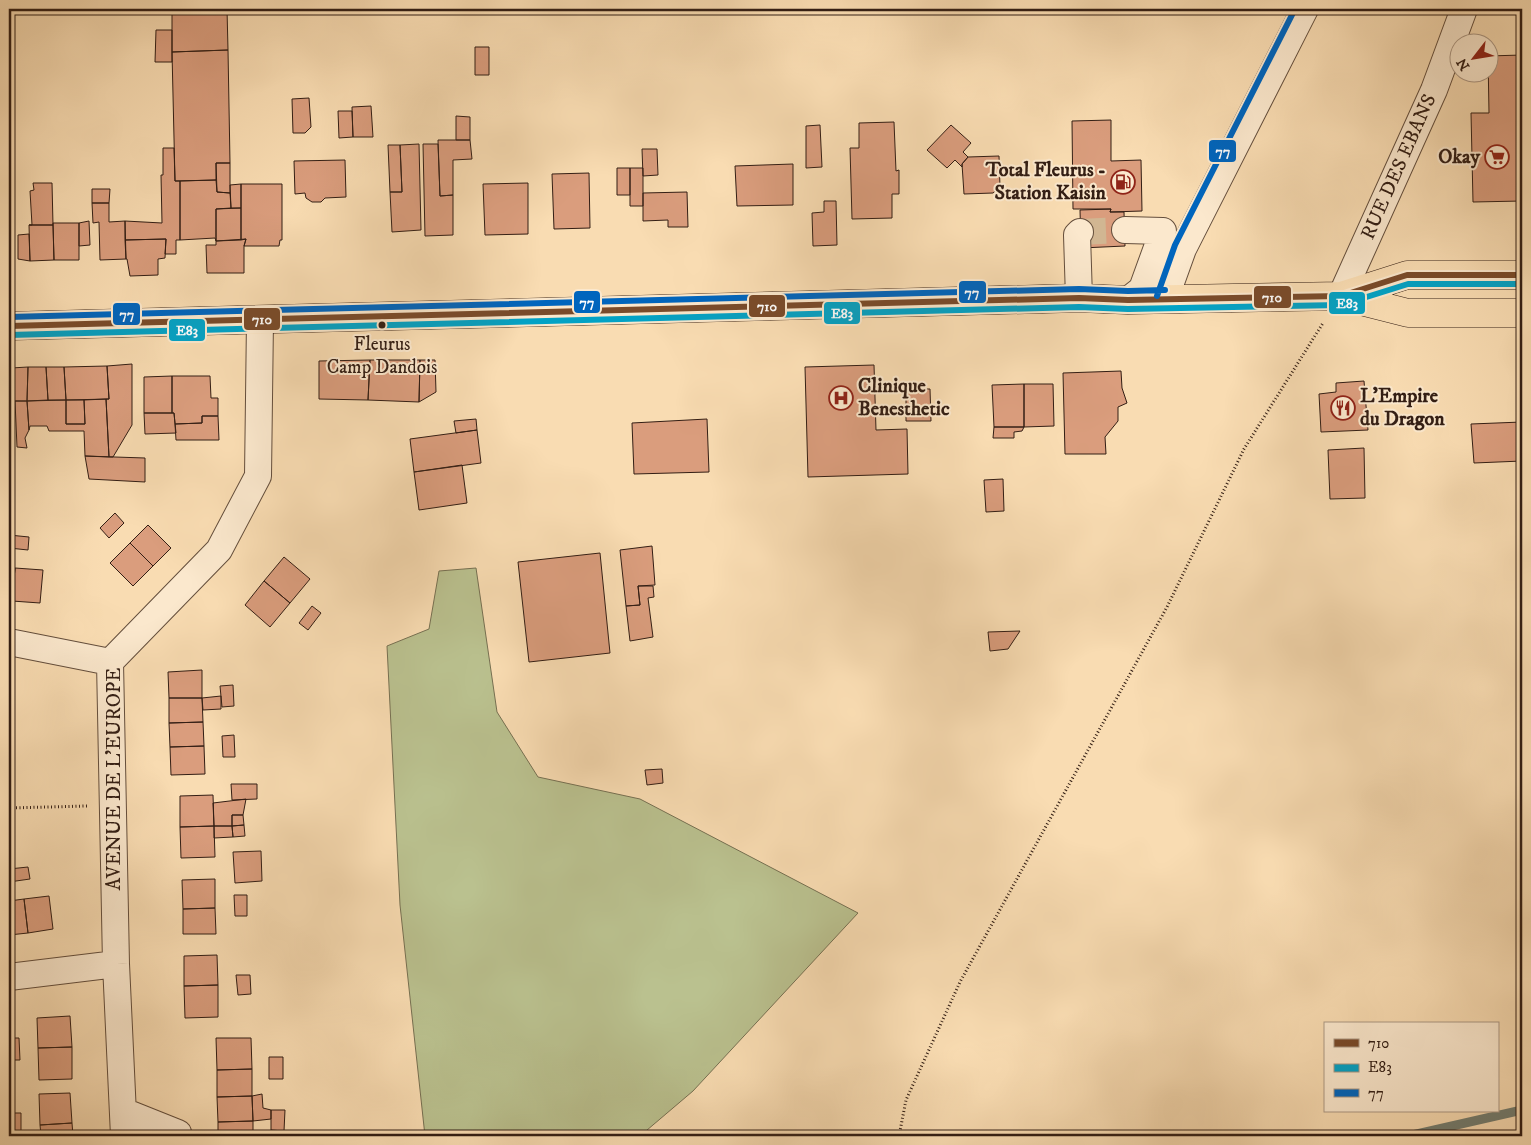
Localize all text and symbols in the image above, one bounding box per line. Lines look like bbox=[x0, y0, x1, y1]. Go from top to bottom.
north arrow bbox=[1448, 32, 1498, 82]
text: N bbox=[1453, 54, 1474, 74]
street label: RUE DES EBANS bbox=[1356, 90, 1442, 244]
line badge: 77 bbox=[1208, 139, 1237, 163]
text: 77 bbox=[1216, 143, 1230, 161]
supermarket icon: Okay bbox=[1484, 144, 1510, 170]
place label: Okay bbox=[1438, 145, 1481, 170]
place label: Total Fleurus - Station Kaisin bbox=[985, 158, 1107, 206]
fuel station icon: Total Fleurus - Station Kaisin bbox=[1110, 169, 1136, 195]
line badge: 77 bbox=[958, 280, 987, 304]
text: 77 bbox=[965, 284, 979, 302]
line badge: 710 bbox=[1253, 285, 1292, 309]
text: 710 bbox=[1262, 289, 1282, 307]
line badge: 77 bbox=[573, 290, 601, 314]
line badge: E83 bbox=[1328, 291, 1366, 315]
text: 77 bbox=[580, 294, 594, 312]
line badge: 710 bbox=[748, 294, 786, 318]
text: E83 bbox=[1336, 295, 1358, 313]
text: 710 bbox=[757, 298, 777, 316]
line badge: E83 bbox=[823, 301, 861, 325]
line badge: 77 bbox=[112, 302, 141, 326]
text: E83 bbox=[831, 305, 853, 323]
text: 77 bbox=[120, 306, 134, 324]
line badge: 710 bbox=[243, 307, 281, 331]
text: 710 bbox=[252, 311, 272, 329]
line badge: E83 bbox=[168, 318, 206, 342]
marker: Fleurus Camp Dandois bbox=[377, 320, 387, 330]
text: E83 bbox=[176, 322, 198, 340]
place label: Fleurus Camp Dandois bbox=[327, 333, 437, 379]
place label: Clinique Benesthetic bbox=[858, 374, 950, 422]
place label: L'Empire du Dragon bbox=[1360, 384, 1445, 432]
hospital icon: Clinique Benesthetic bbox=[828, 385, 854, 411]
restaurant icon: L'Empire du Dragon bbox=[1330, 395, 1356, 421]
street label: AVENUE DE L'EUROPE bbox=[102, 668, 127, 890]
legend bbox=[1324, 1022, 1498, 1112]
text: 710 bbox=[1368, 1034, 1389, 1053]
text: E83 bbox=[1368, 1058, 1392, 1077]
text: 77 bbox=[1368, 1084, 1384, 1103]

